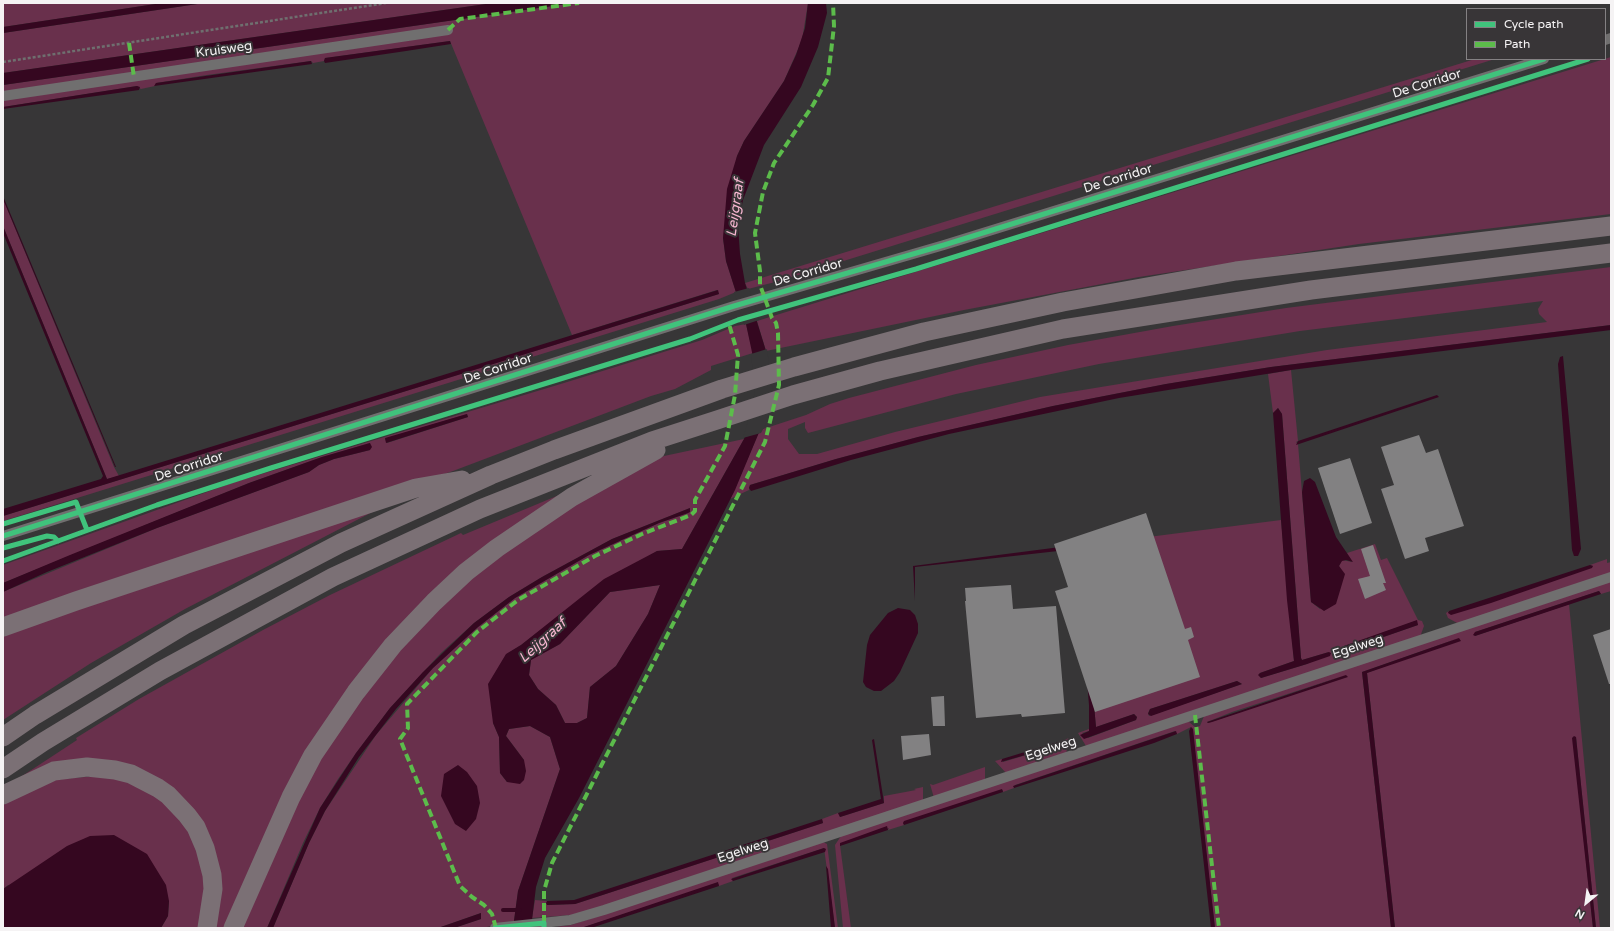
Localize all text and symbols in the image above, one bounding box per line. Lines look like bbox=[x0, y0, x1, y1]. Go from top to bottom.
legend bbox=[1466, 8, 1606, 60]
text: Cycle path bbox=[1504, 17, 1563, 31]
text: Path bbox=[1504, 37, 1530, 51]
street label: Kruisweg bbox=[195, 38, 253, 62]
street label: De Corridor bbox=[1391, 66, 1463, 102]
street label: De Corridor bbox=[1082, 161, 1154, 197]
water label: Leijgraaf bbox=[724, 178, 748, 238]
street label: De Corridor bbox=[772, 256, 844, 290]
street label: De Corridor bbox=[462, 351, 534, 387]
street label: De Corridor bbox=[153, 449, 225, 485]
water label: Leijgraaf bbox=[516, 615, 570, 667]
street label: Egelweg bbox=[1331, 631, 1385, 663]
street label: Egelweg bbox=[1024, 733, 1078, 765]
street label: Egelweg bbox=[716, 835, 770, 867]
north arrow bbox=[1566, 883, 1606, 923]
text: N bbox=[1573, 906, 1587, 922]

